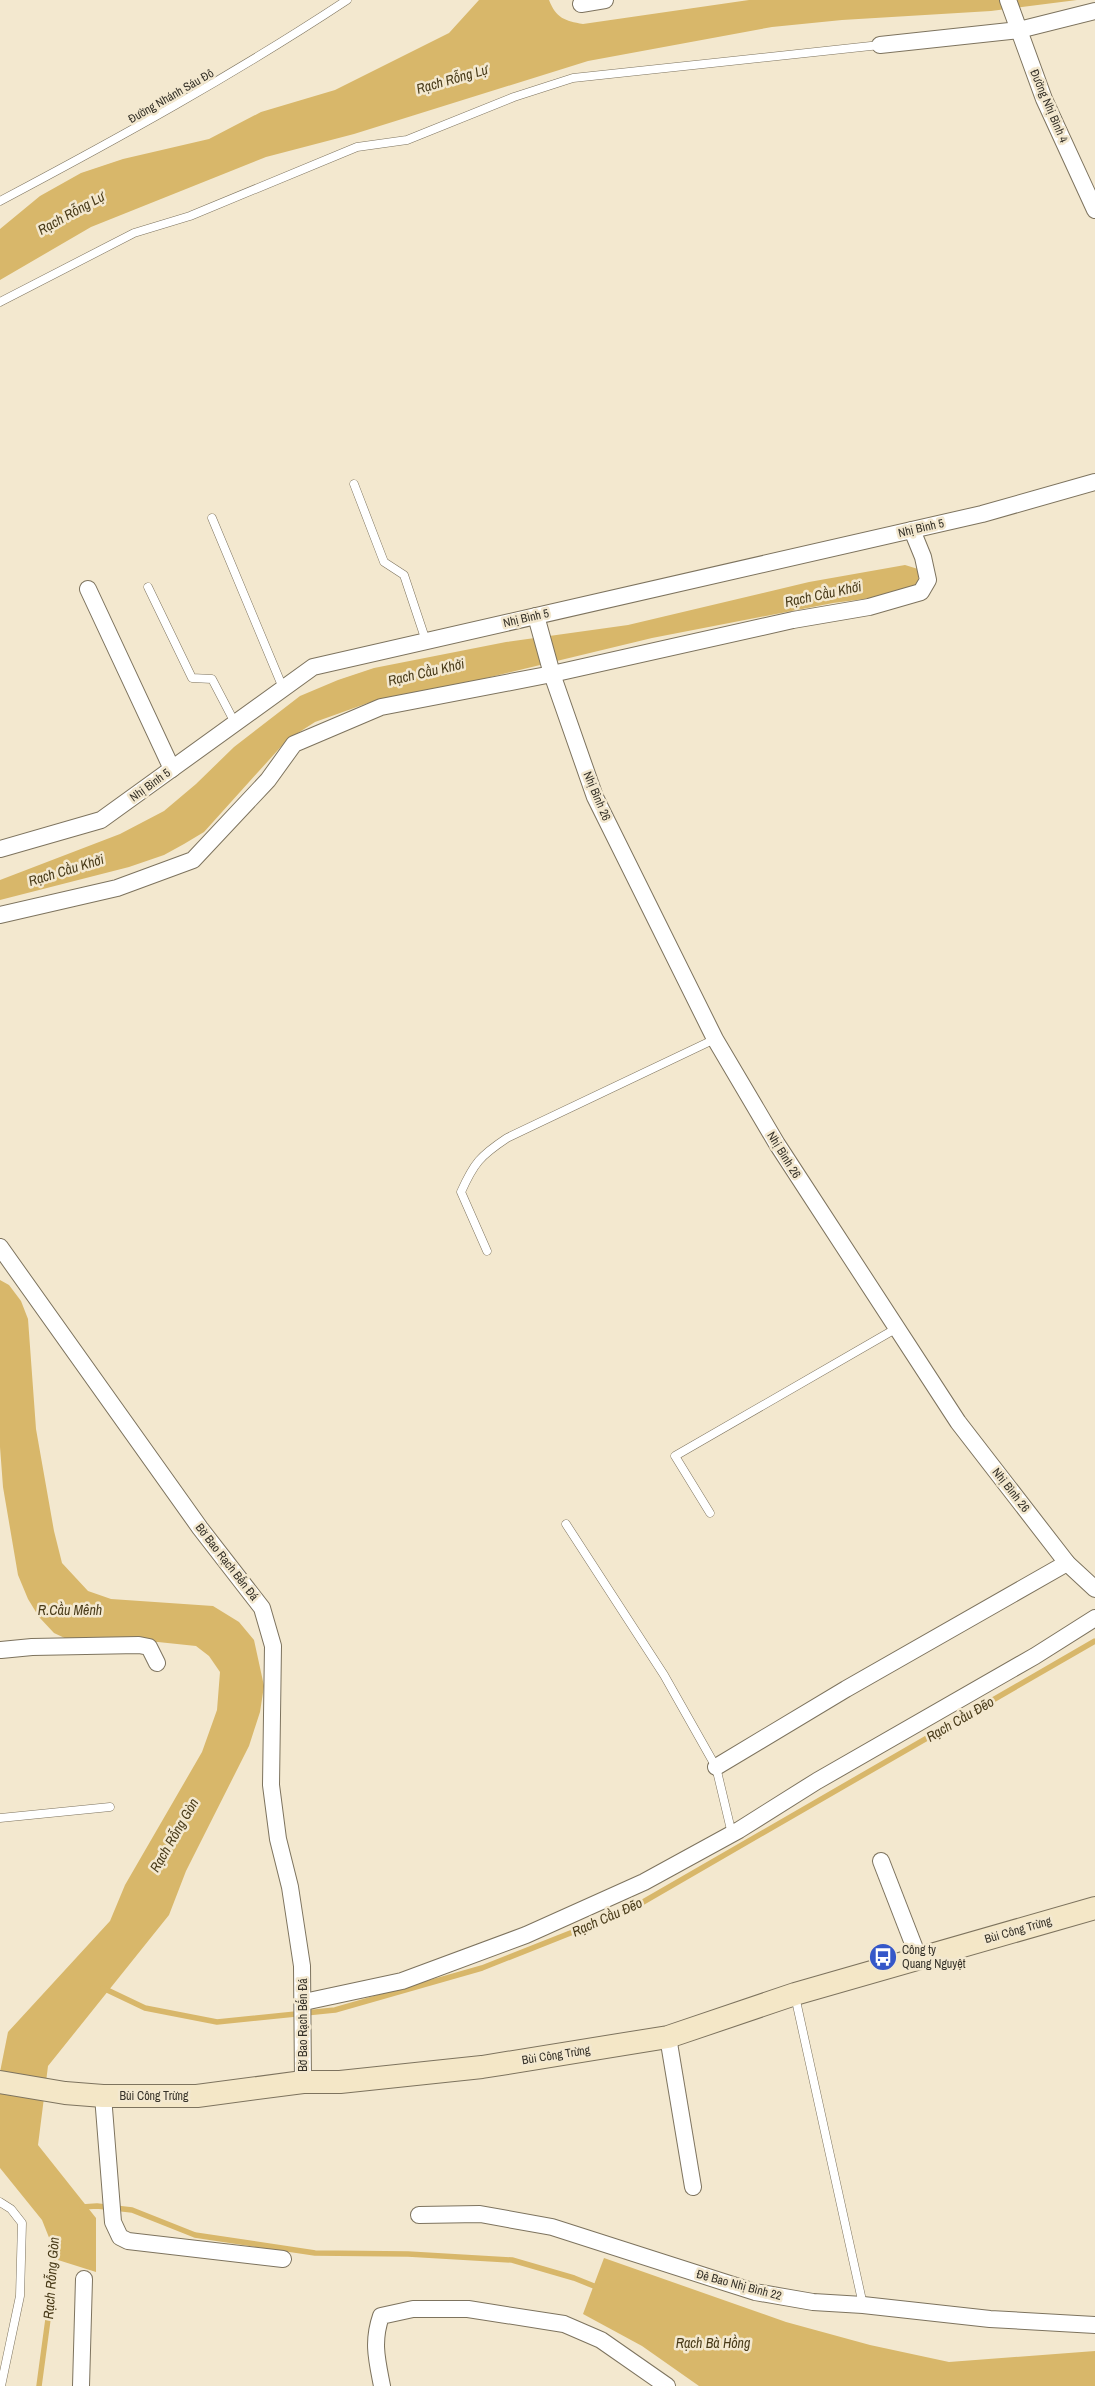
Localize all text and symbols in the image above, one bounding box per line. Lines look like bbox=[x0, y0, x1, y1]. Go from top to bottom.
water label: Rạch Rỗng Lự bbox=[414, 60, 491, 98]
street label: Đường Nhánh Sáu Đô bbox=[125, 65, 217, 127]
street label: Đường Nhị Bình 4 bbox=[1026, 67, 1072, 146]
water label: Rạch Rỗng Lự bbox=[35, 187, 109, 239]
street label: Nhị Bình 5 bbox=[897, 515, 946, 541]
water label: Rạch Cầu Khởi bbox=[783, 577, 864, 611]
street label: Nhị Bình 5 bbox=[502, 605, 551, 631]
water label: Rạch Cầu Khởi bbox=[386, 654, 467, 690]
street label: Nhị Bình 5 bbox=[126, 765, 174, 805]
street label: Nhị Bình 26 bbox=[579, 769, 615, 823]
water label: Rạch Cầu Khởi bbox=[26, 850, 107, 890]
street label: Nhị Bình 26 bbox=[763, 1129, 805, 1181]
street label: Nhị Bình 26 bbox=[989, 1465, 1033, 1515]
street label: Bờ Bao Rạch Bến Đá bbox=[192, 1520, 262, 1604]
water label: R.Cầu Mênh bbox=[38, 1601, 102, 1619]
water label: Rạch Cầu Đẽo bbox=[923, 1692, 997, 1746]
water label: Rạch Rỗng Gòn bbox=[146, 1795, 202, 1875]
water label: Rạch Cầu Đẽo bbox=[569, 1893, 645, 1941]
street label: Bùi Công Trừng bbox=[983, 1913, 1054, 1947]
bus stop icon: Công ty Quang Nguyệt bbox=[868, 1942, 898, 1972]
place label: Công ty Quang Nguyệt bbox=[902, 1942, 966, 1972]
street label: Bờ Bao Rạch Bến Đá bbox=[295, 1978, 311, 2072]
street label: Bùi Công Trừng bbox=[521, 2042, 592, 2068]
street label: Bùi Công Trừng bbox=[120, 2088, 189, 2104]
water label: Rạch Rỗng Gòn bbox=[39, 2236, 63, 2320]
street label: Đê Bao Nhị Bình 22 bbox=[695, 2266, 783, 2304]
water label: Rạch Bà Hồng bbox=[676, 2334, 751, 2352]

